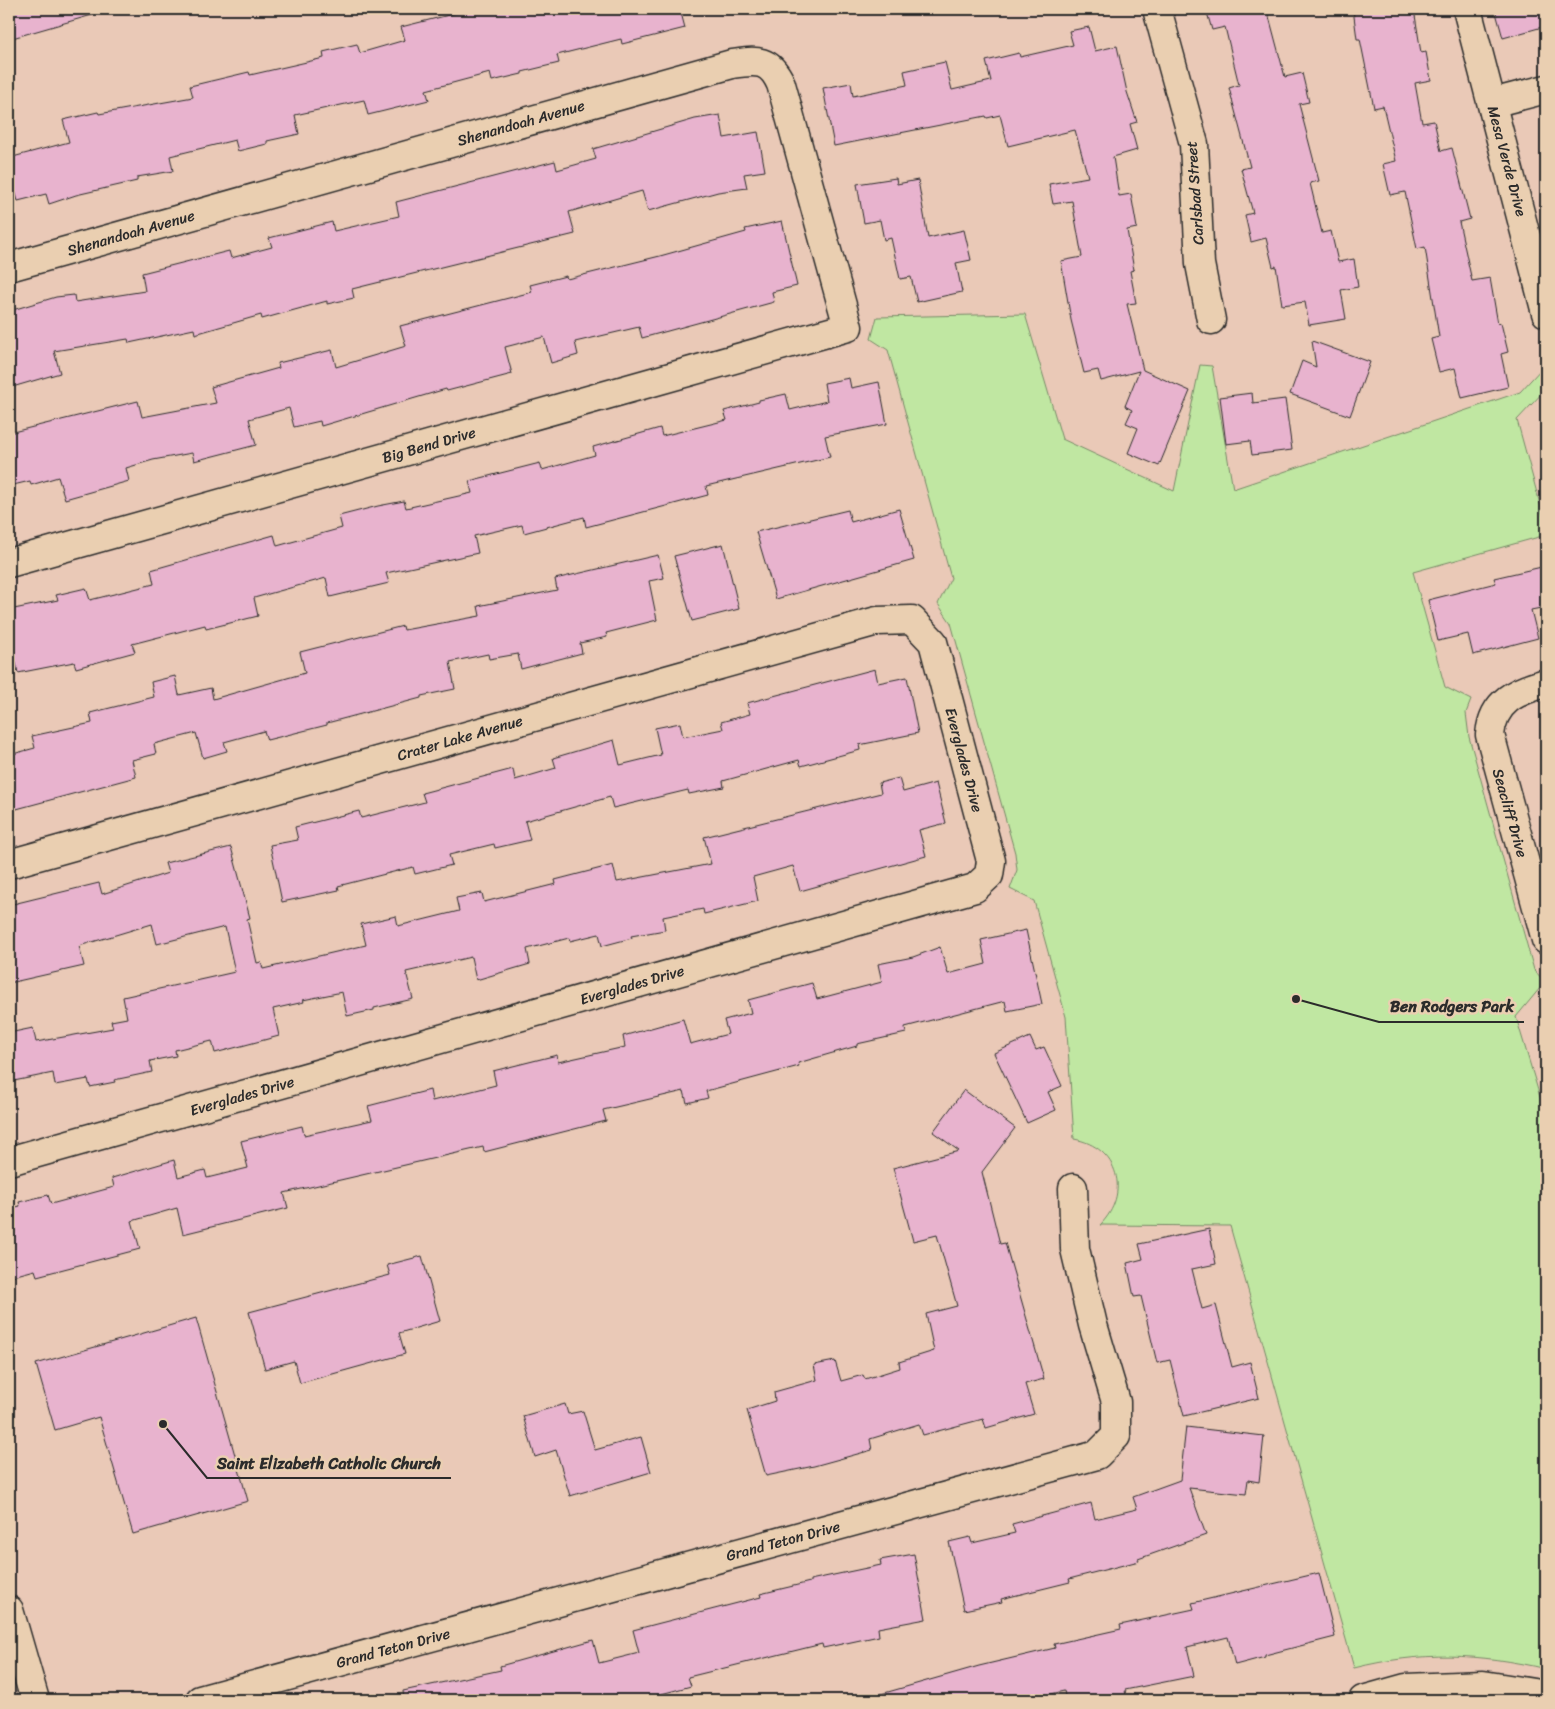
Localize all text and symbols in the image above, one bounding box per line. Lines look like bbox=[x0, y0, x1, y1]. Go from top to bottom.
street label: Shenandoah Avenue bbox=[454, 92, 588, 154]
street label: Mesa Verde Drive bbox=[1480, 103, 1534, 219]
street label: Carlsbad Street bbox=[1178, 140, 1212, 246]
street label: Shenandoah Avenue bbox=[64, 202, 198, 264]
street label: Big Bend Drive bbox=[379, 419, 479, 471]
street label: Everglades Drive bbox=[938, 705, 991, 816]
street label: Crater Lake Avenue bbox=[394, 708, 526, 768]
street label: Seacliff Drive bbox=[1485, 765, 1535, 861]
street label: Everglades Drive bbox=[577, 958, 688, 1012]
callout: Ben Rodgers Park bbox=[1379, 991, 1524, 1022]
text: Ben Rodgers Park bbox=[1390, 992, 1515, 1021]
street label: Everglades Drive bbox=[187, 1069, 298, 1123]
callout: Saint Elizabeth Catholic Church bbox=[207, 1447, 451, 1478]
text: Saint Elizabeth Catholic Church bbox=[216, 1449, 442, 1478]
street label: Grand Teton Drive bbox=[723, 1513, 843, 1569]
street label: Grand Teton Drive bbox=[333, 1620, 453, 1676]

